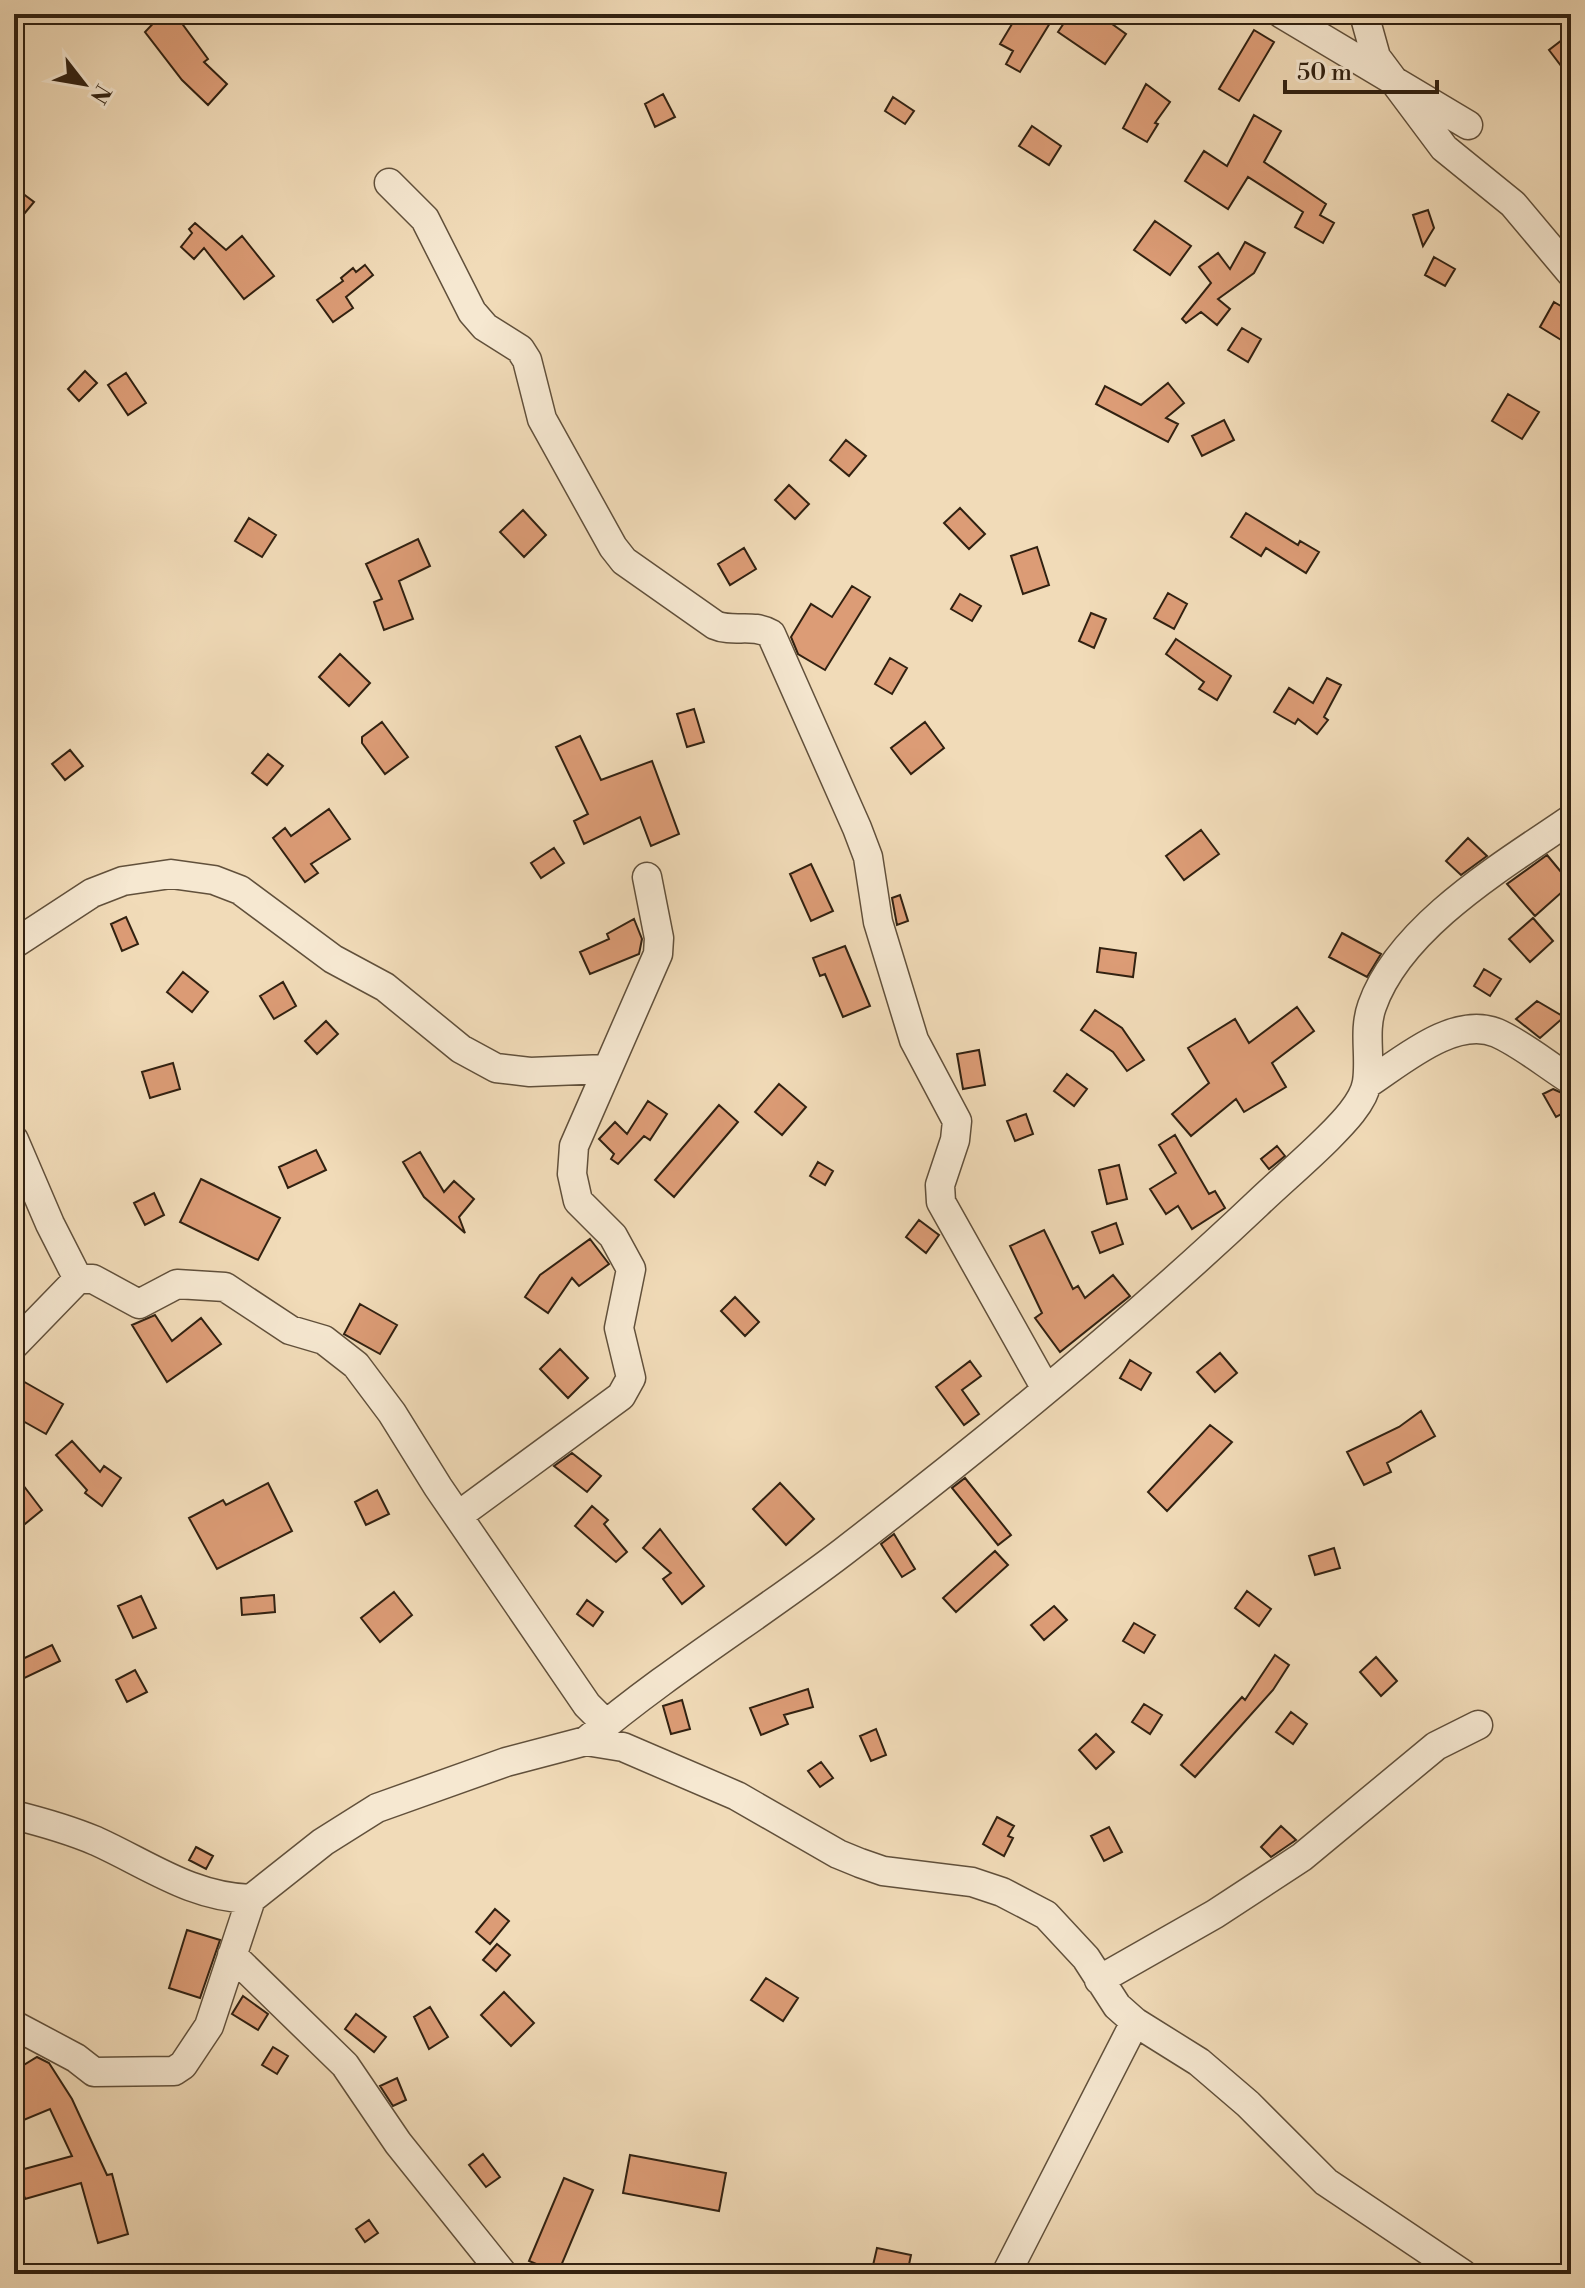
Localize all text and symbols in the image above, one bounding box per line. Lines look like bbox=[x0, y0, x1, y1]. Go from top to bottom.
north arrow bbox=[44, 44, 124, 124]
scale bar bbox=[1285, 44, 1437, 94]
text: 50 m bbox=[1297, 58, 1352, 88]
text: N bbox=[83, 79, 116, 108]

